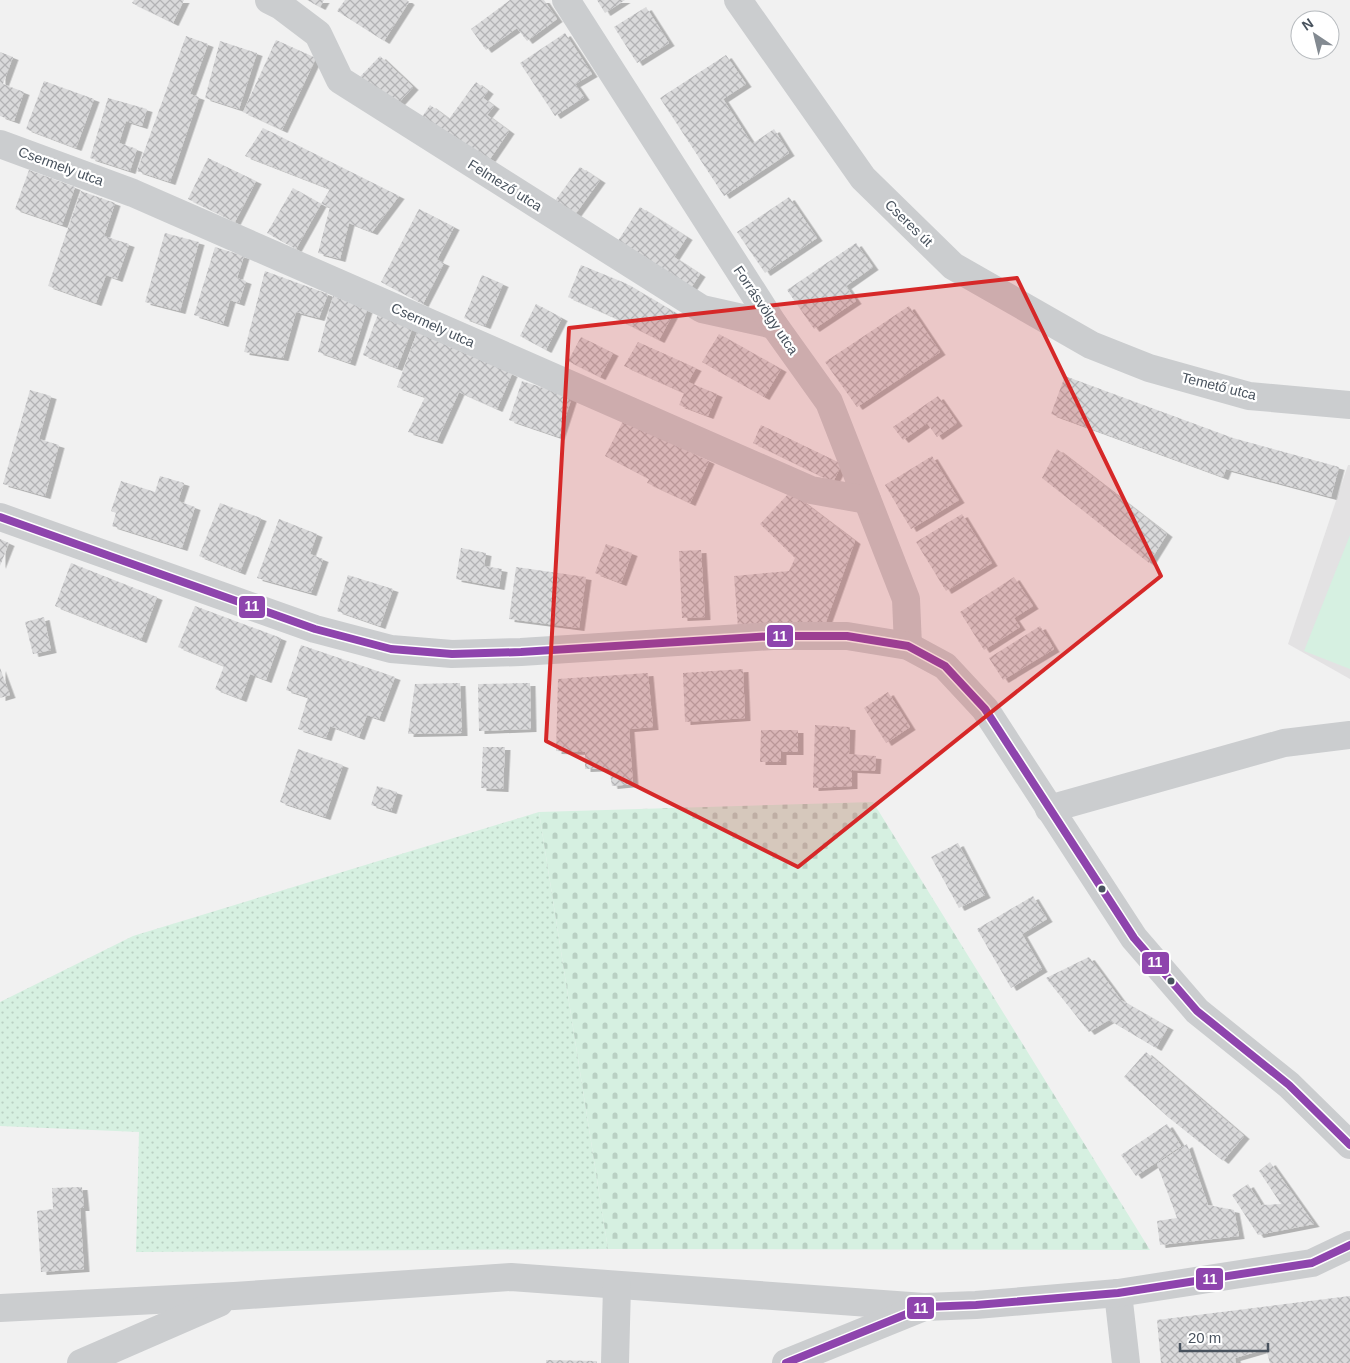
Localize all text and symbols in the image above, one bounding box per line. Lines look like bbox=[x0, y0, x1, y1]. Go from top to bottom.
north arrow bbox=[1290, 10, 1340, 60]
text: N bbox=[1299, 15, 1316, 34]
street label: Csermely utca bbox=[16, 143, 106, 189]
street label: Felmező utca bbox=[465, 156, 545, 214]
street label: Cseres út bbox=[882, 196, 936, 250]
street label: Forrásvölgy utca bbox=[730, 263, 802, 358]
street label: Csermely utca bbox=[389, 299, 477, 351]
street label: Temető utca bbox=[1180, 369, 1258, 403]
line badge: 11 bbox=[238, 595, 266, 619]
text: 11 bbox=[245, 598, 260, 614]
line badge: 11 bbox=[766, 624, 794, 648]
text: 11 bbox=[773, 628, 788, 644]
unlabelled marker bbox=[1097, 884, 1107, 894]
line badge: 11 bbox=[1141, 951, 1170, 975]
text: 11 bbox=[1148, 954, 1163, 970]
unlabelled marker bbox=[1166, 976, 1176, 986]
line badge: 11 bbox=[1195, 1267, 1224, 1291]
text: 11 bbox=[1203, 1271, 1218, 1287]
line badge: 11 bbox=[906, 1296, 935, 1320]
text: 11 bbox=[914, 1300, 929, 1316]
scale bar bbox=[1180, 1320, 1268, 1352]
text: 20 m bbox=[1188, 1329, 1221, 1346]

